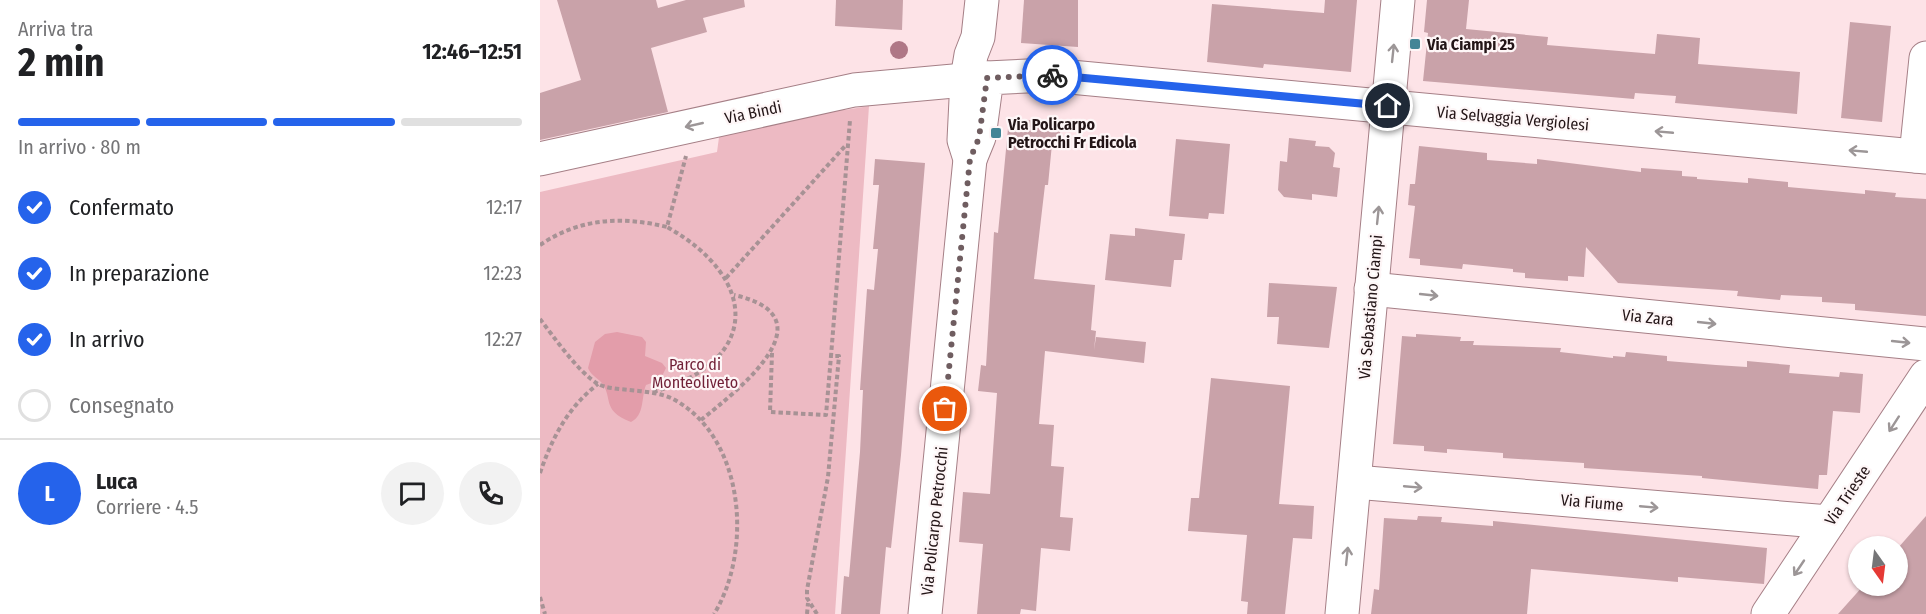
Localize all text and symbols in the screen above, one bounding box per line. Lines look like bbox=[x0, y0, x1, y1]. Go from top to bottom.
text: Arriva tra bbox=[18, 17, 93, 41]
place label: Via Ciampi 25 bbox=[1426, 35, 1515, 54]
marker: Via Ciampi 25 bbox=[1408, 37, 1422, 51]
text: 12:46–12:51 bbox=[422, 38, 522, 65]
text: 2 min bbox=[18, 40, 104, 86]
one-way arrow bbox=[1388, 44, 1399, 63]
courier bbox=[1022, 45, 1082, 105]
icon: bike bbox=[1036, 59, 1069, 92]
pin bbox=[1362, 80, 1413, 131]
icon: home bbox=[1371, 89, 1404, 122]
street label: Via Bindi bbox=[723, 97, 783, 128]
street label: Via Selvaggia Vergiolesi bbox=[1436, 102, 1590, 135]
place label: Via Policarpo Petrocchi Fr Edicola bbox=[1007, 115, 1137, 152]
one-way arrow bbox=[685, 120, 704, 131]
marker: Via Policarpo Petrocchi Fr Edicola bbox=[989, 126, 1003, 140]
one-way arrow bbox=[1654, 126, 1674, 137]
text: In arrivo · 80 m bbox=[18, 135, 141, 159]
one-way arrow bbox=[1848, 145, 1868, 156]
icon: check bbox=[18, 191, 51, 224]
text: Confermato bbox=[69, 194, 174, 221]
text: 12:17 bbox=[486, 195, 522, 219]
one-way arrow bbox=[1373, 206, 1384, 226]
street label: Via Sebastiano Ciampi bbox=[1355, 234, 1386, 380]
icon: check bbox=[18, 257, 51, 290]
text: In preparazione bbox=[69, 260, 210, 287]
text: 12:23 bbox=[483, 261, 522, 285]
one-way arrow bbox=[1419, 290, 1438, 301]
street label: Via Zara bbox=[1621, 305, 1675, 330]
one-way arrow bbox=[1696, 318, 1716, 329]
icon: check bbox=[18, 323, 51, 356]
text: In arrivo bbox=[69, 326, 144, 353]
text: 12:27 bbox=[484, 327, 522, 351]
one-way arrow bbox=[1890, 337, 1910, 348]
park label: Parco di Monteoliveto bbox=[652, 355, 738, 392]
pin bbox=[919, 383, 970, 434]
text: Consegnato bbox=[69, 392, 174, 419]
icon: bag bbox=[928, 392, 961, 425]
one-way arrow bbox=[1888, 416, 1900, 432]
street label: Via Policarpo Petrocchi bbox=[917, 446, 952, 596]
button: chat bbox=[381, 462, 444, 525]
button: phone bbox=[459, 462, 522, 525]
street label: Via Trieste bbox=[1821, 462, 1874, 529]
text: Luca bbox=[96, 468, 138, 495]
text: L bbox=[44, 480, 55, 507]
one-way arrow bbox=[1402, 481, 1422, 492]
street label: Via Fiume bbox=[1560, 490, 1624, 515]
text: Corriere · 4.5 bbox=[96, 495, 198, 519]
one-way arrow bbox=[1638, 501, 1658, 512]
north arrow bbox=[1848, 536, 1908, 596]
map controls bbox=[1848, 536, 1908, 596]
one-way arrow bbox=[1342, 546, 1353, 566]
one-way arrow bbox=[1793, 559, 1805, 576]

